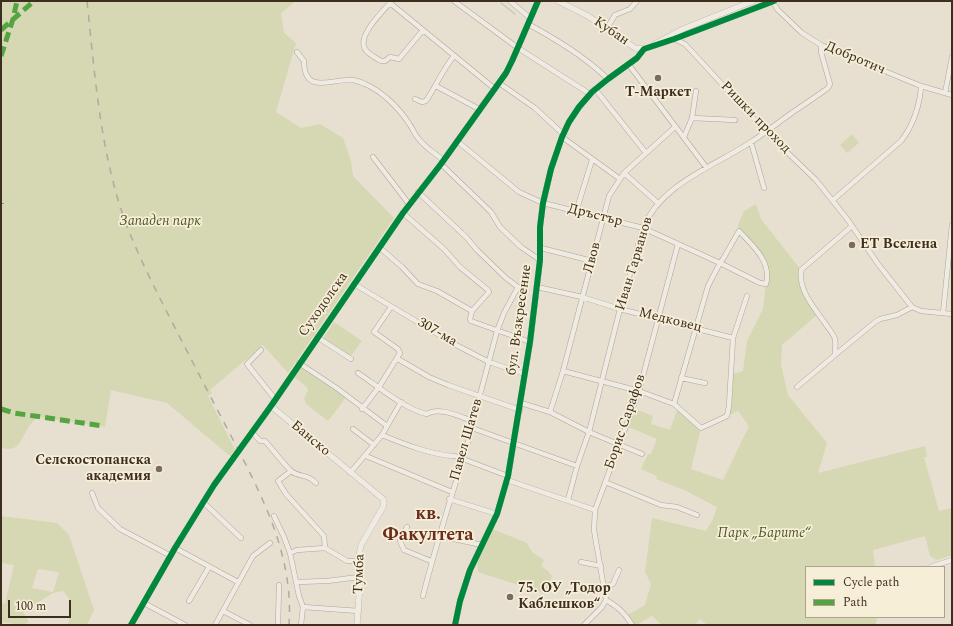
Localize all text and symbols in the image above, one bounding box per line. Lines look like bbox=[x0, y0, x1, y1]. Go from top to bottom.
street label: Кубан bbox=[590, 14, 632, 50]
street label: Добротич bbox=[822, 39, 888, 79]
marker: Т-Маркет bbox=[653, 73, 663, 83]
street label: Ришки проход bbox=[716, 78, 794, 158]
place label: Т-Маркет bbox=[625, 85, 691, 101]
street label: Дръстър bbox=[566, 201, 624, 231]
park label: Западен парк bbox=[119, 214, 201, 230]
street label: Иван Гарванов bbox=[613, 215, 657, 313]
place label: ЕТ Вселена bbox=[860, 237, 937, 253]
marker: ЕТ Вселена bbox=[847, 240, 857, 250]
street label: Лвов bbox=[581, 241, 605, 275]
street label: бул. Възкресение bbox=[504, 263, 536, 377]
street label: Суходолска bbox=[296, 269, 352, 341]
street label: Медковец bbox=[637, 305, 703, 337]
street label: 307-ма bbox=[414, 315, 460, 351]
street label: Борис Сарафов bbox=[602, 372, 650, 472]
street label: Павел Шатев bbox=[447, 397, 487, 483]
street label: Банско bbox=[287, 418, 333, 460]
place label: Селскостопанска академия bbox=[35, 453, 151, 486]
marker: Селскостопанска академия bbox=[154, 464, 164, 474]
district label: кв. Факултета bbox=[383, 504, 473, 546]
park label: Парк „Барите“ bbox=[718, 526, 810, 542]
street label: Тумба bbox=[351, 553, 369, 595]
legend bbox=[805, 566, 945, 618]
text: Cycle path bbox=[843, 573, 900, 592]
place label: 75. ОУ „Тодор Каблешков“ bbox=[518, 581, 611, 614]
scale bar bbox=[10, 592, 73, 618]
marker: 75. ОУ „Тодор Каблешков“ bbox=[505, 592, 515, 602]
text: Path bbox=[843, 593, 868, 612]
text: 100 m bbox=[15, 597, 46, 616]

